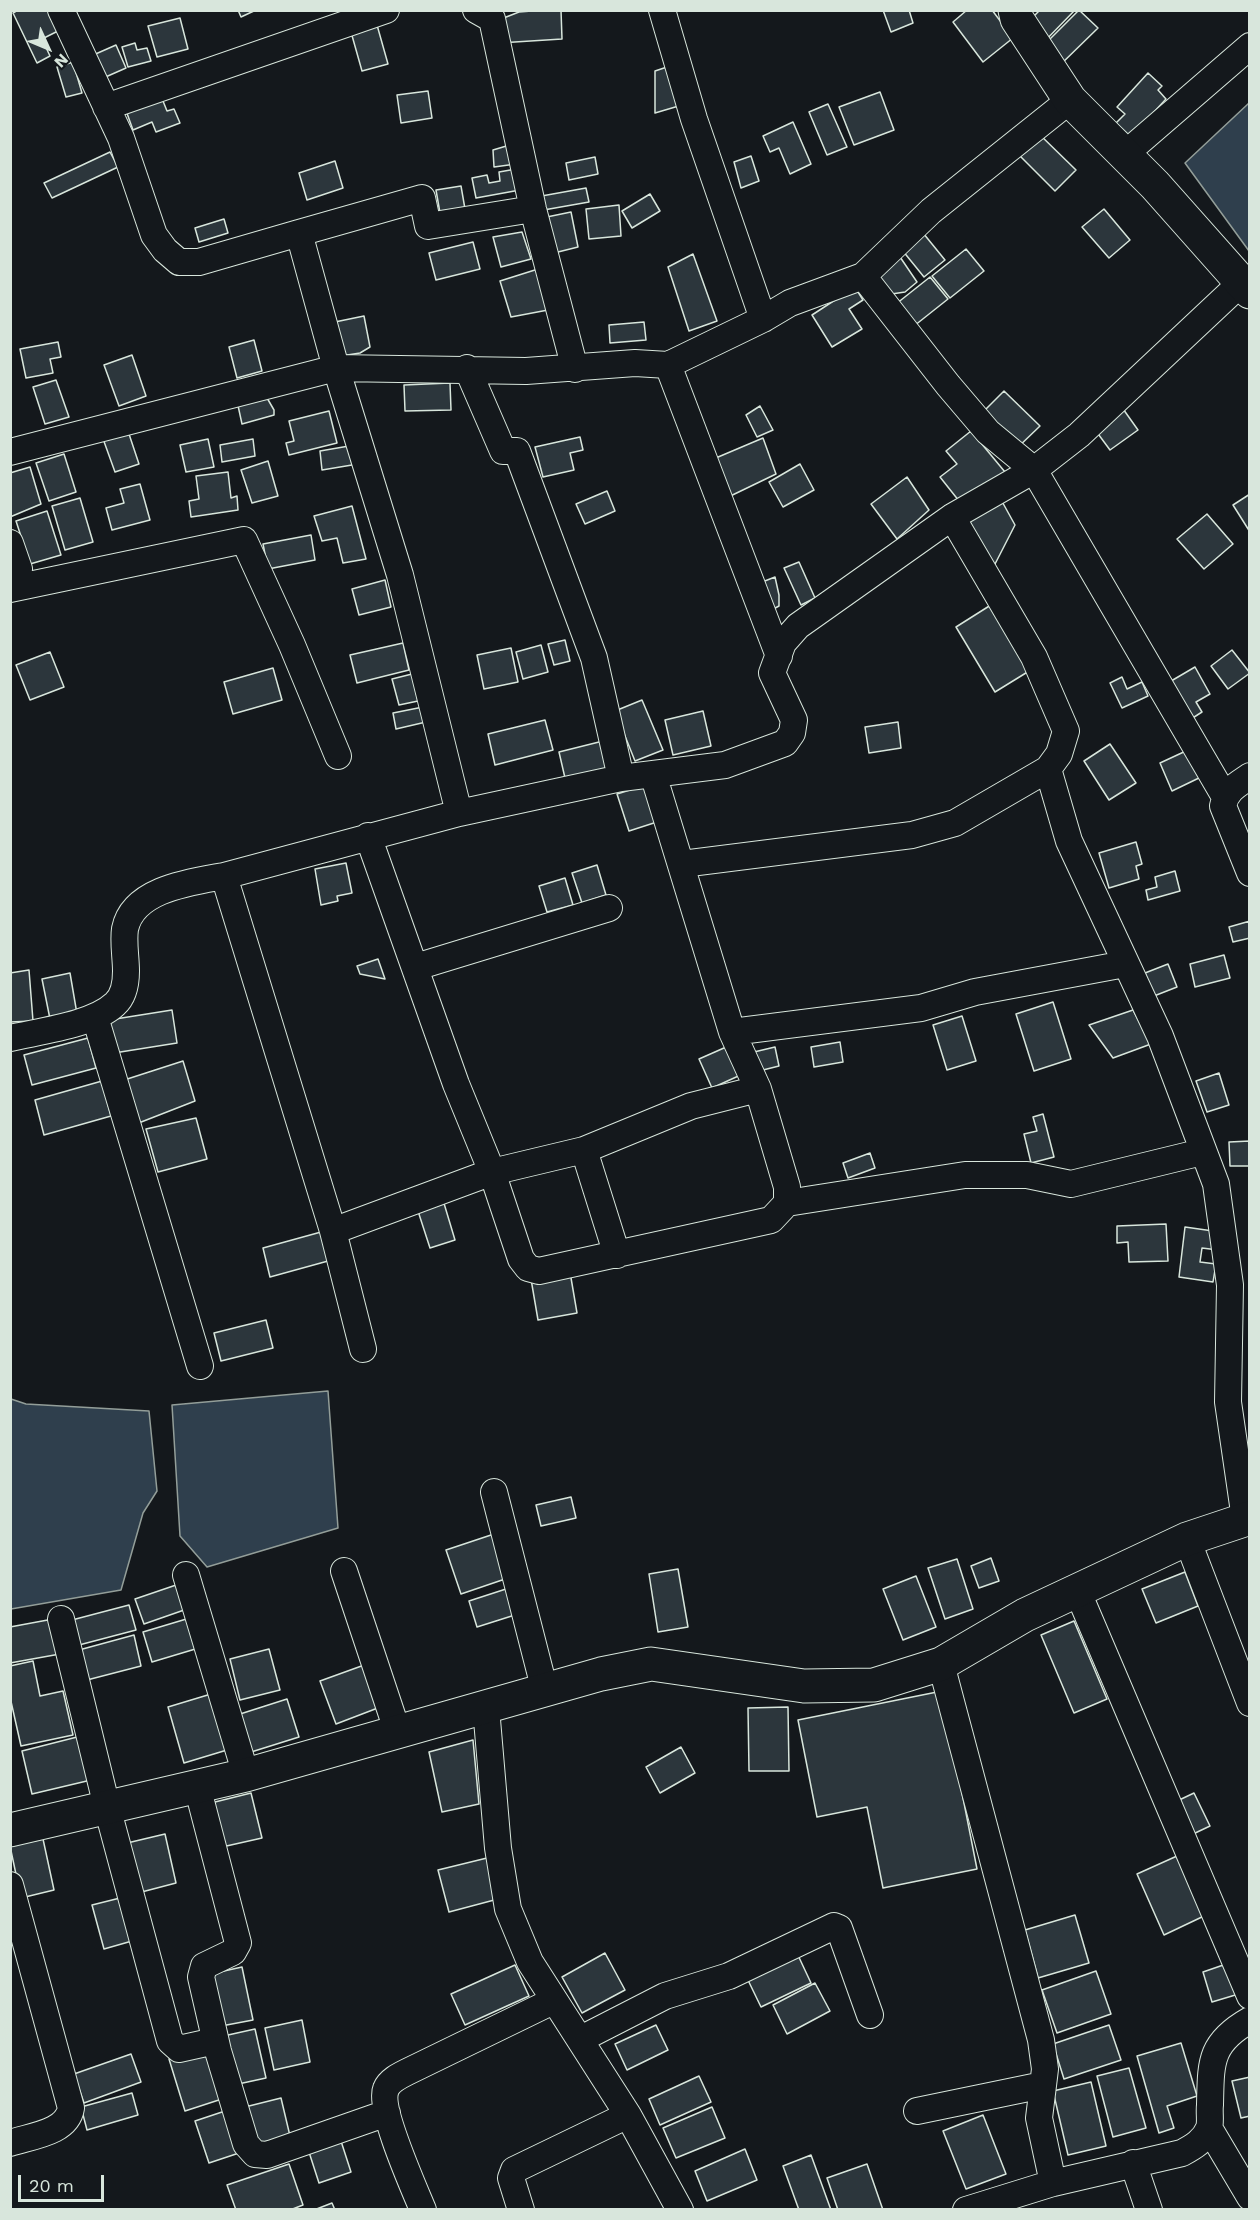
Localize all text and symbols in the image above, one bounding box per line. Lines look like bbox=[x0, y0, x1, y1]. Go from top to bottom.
north arrow bbox=[18, 18, 78, 78]
text: N bbox=[50, 50, 72, 72]
scale bar bbox=[21, 2163, 106, 2201]
text: 20 m bbox=[29, 2175, 74, 2196]

